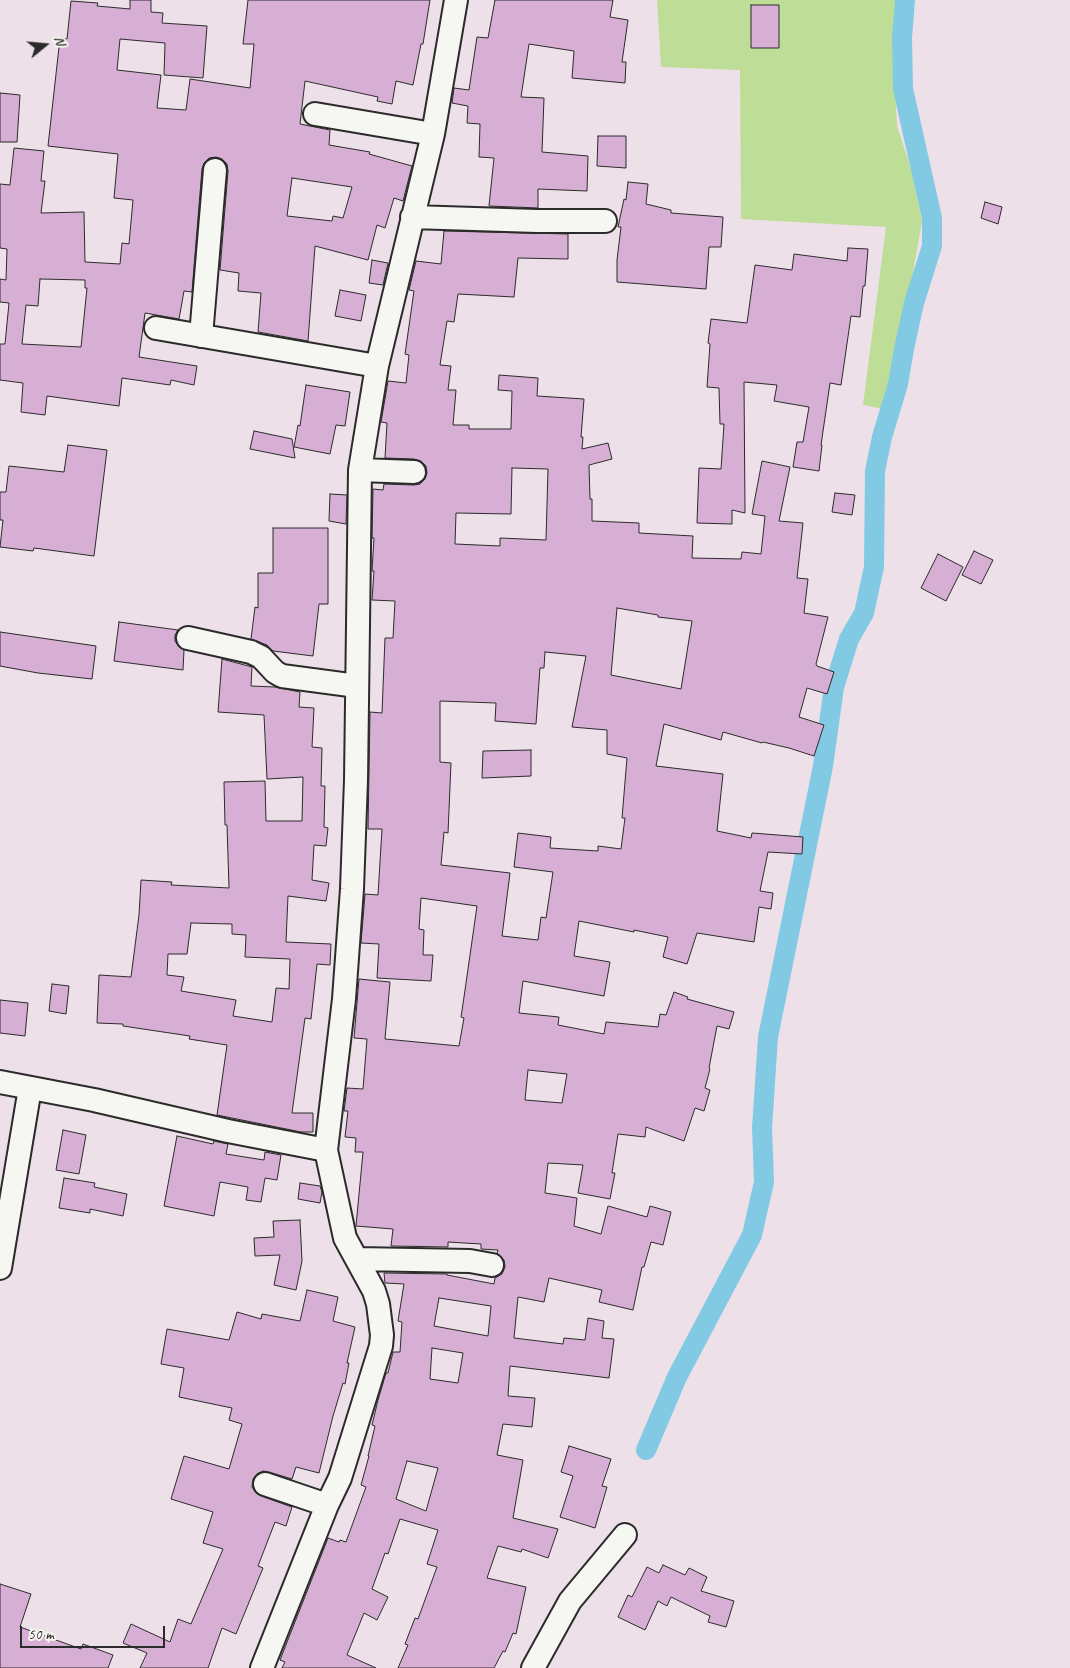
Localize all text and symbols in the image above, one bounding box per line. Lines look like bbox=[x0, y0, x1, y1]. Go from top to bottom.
north arrow bbox=[20, 20, 70, 70]
text: N bbox=[50, 34, 69, 47]
scale bar bbox=[22, 1616, 168, 1648]
text: 50 m bbox=[28, 1625, 54, 1644]

